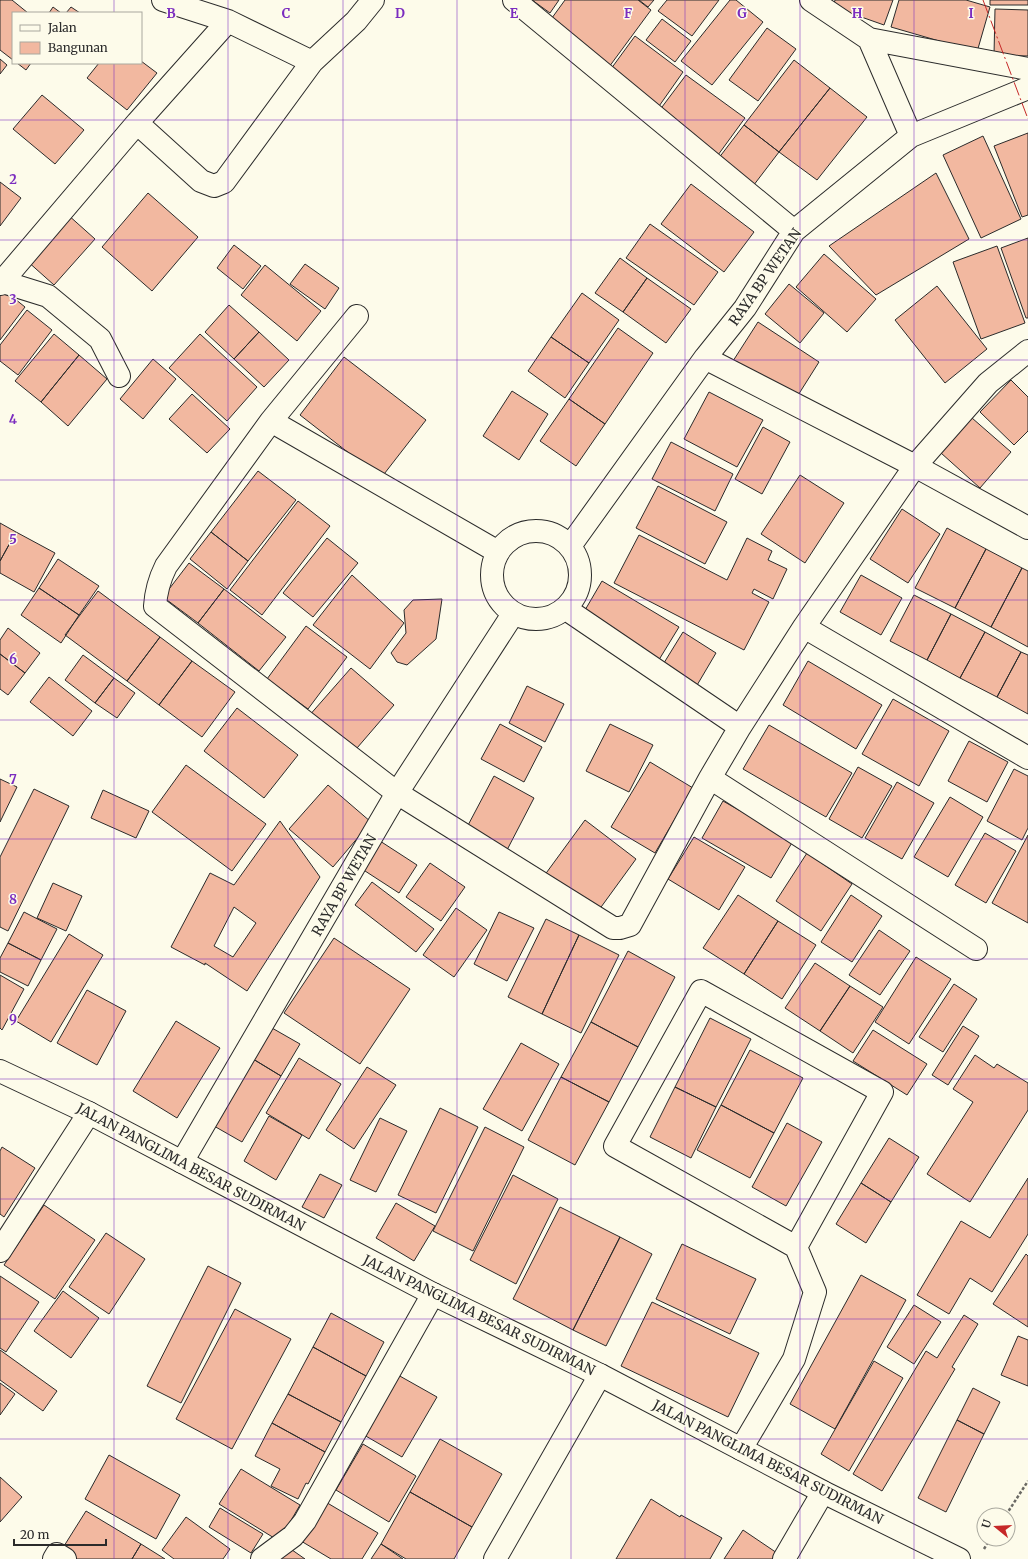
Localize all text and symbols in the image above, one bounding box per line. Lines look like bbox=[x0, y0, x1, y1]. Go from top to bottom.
text: B bbox=[166, 5, 176, 22]
text: C bbox=[282, 5, 291, 22]
text: D bbox=[395, 5, 405, 22]
text: E bbox=[510, 5, 519, 22]
text: F bbox=[624, 5, 632, 22]
text: G bbox=[737, 5, 747, 22]
text: H bbox=[852, 5, 863, 22]
text: I bbox=[968, 5, 974, 22]
legend bbox=[12, 12, 142, 64]
text: Jalan bbox=[47, 20, 77, 35]
text: Bangunan bbox=[48, 40, 108, 55]
text: 2 bbox=[9, 171, 17, 188]
street label: RAYA BP WETAN bbox=[725, 225, 805, 329]
text: 3 bbox=[9, 291, 17, 308]
text: 4 bbox=[9, 411, 18, 428]
text: 5 bbox=[9, 531, 17, 548]
text: 6 bbox=[9, 651, 17, 668]
text: 7 bbox=[9, 771, 17, 788]
street label: RAYA BP WETAN bbox=[308, 831, 381, 939]
text: 8 bbox=[9, 891, 17, 908]
text: 9 bbox=[9, 1011, 17, 1028]
street label: JALAN PANGLIMA BESAR SUDIRMAN bbox=[73, 1098, 308, 1235]
street label: JALAN PANGLIMA BESAR SUDIRMAN bbox=[359, 1250, 598, 1379]
street label: JALAN PANGLIMA BESAR SUDIRMAN bbox=[649, 1395, 886, 1528]
north arrow bbox=[976, 1507, 1016, 1547]
text: U bbox=[979, 1517, 995, 1530]
scale bar bbox=[14, 1521, 106, 1547]
text: 20 m bbox=[20, 1527, 49, 1542]

